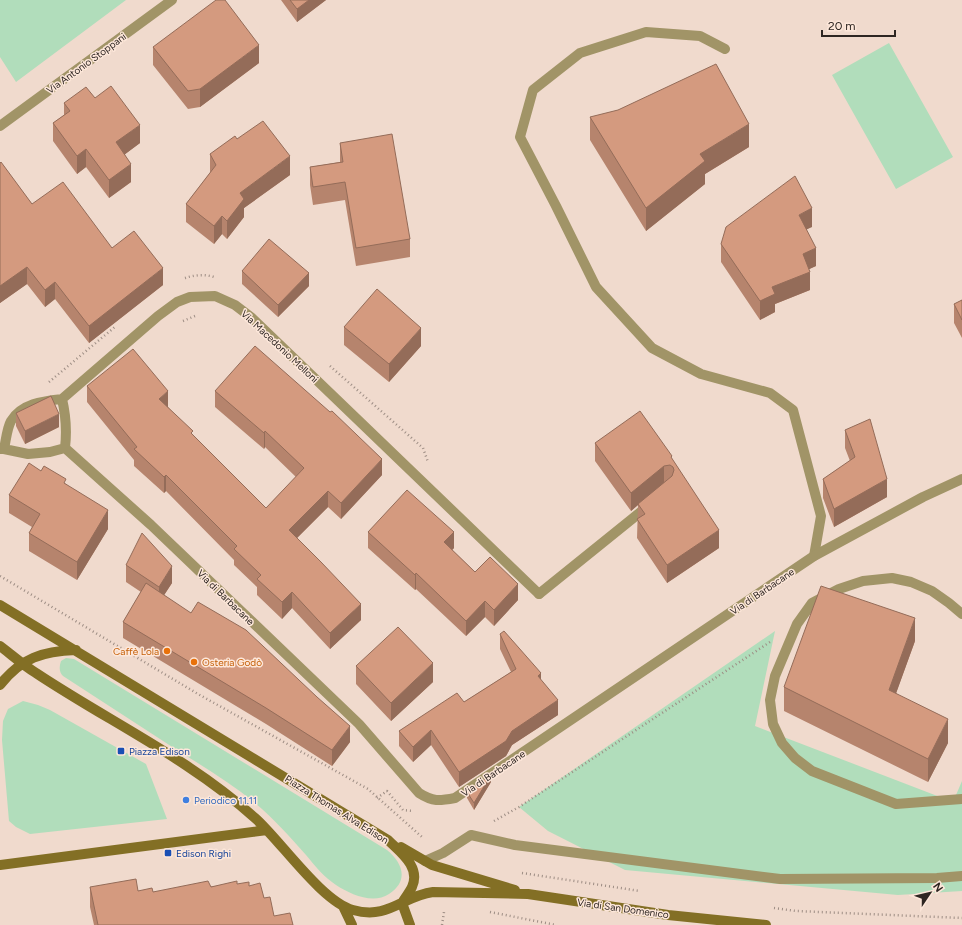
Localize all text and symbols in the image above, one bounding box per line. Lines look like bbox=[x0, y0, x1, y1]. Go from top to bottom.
scale bar bbox=[822, 12, 895, 38]
text: 20 m bbox=[828, 19, 856, 33]
street label: Via Antonio Stoppani bbox=[44, 30, 129, 97]
street label: Via Macedonio Melloni bbox=[238, 307, 321, 386]
street label: Via di Barbacane bbox=[728, 565, 797, 618]
street label: Via di Barbacane bbox=[194, 567, 257, 628]
place label: Caffè Lola bbox=[113, 645, 159, 658]
marker: Caffè Lola bbox=[162, 646, 172, 656]
place label: Osteria Godò bbox=[202, 656, 262, 669]
marker: Osteria Godò bbox=[189, 657, 199, 667]
place label: Piazza Edison bbox=[129, 745, 190, 758]
marker: Piazza Edison bbox=[116, 746, 126, 756]
street label: Via di Barbacane bbox=[459, 747, 528, 800]
street label: Piazza Thomas Alva Edison bbox=[282, 772, 391, 847]
place label: Periodico 11.11 bbox=[194, 794, 257, 807]
marker: Periodico 11.11 bbox=[181, 795, 191, 805]
place label: Edison Righi bbox=[176, 847, 231, 860]
marker: Edison Righi bbox=[163, 848, 173, 858]
north arrow bbox=[910, 873, 950, 913]
text: N bbox=[930, 880, 946, 895]
street label: Via di San Domenico bbox=[576, 896, 670, 921]

